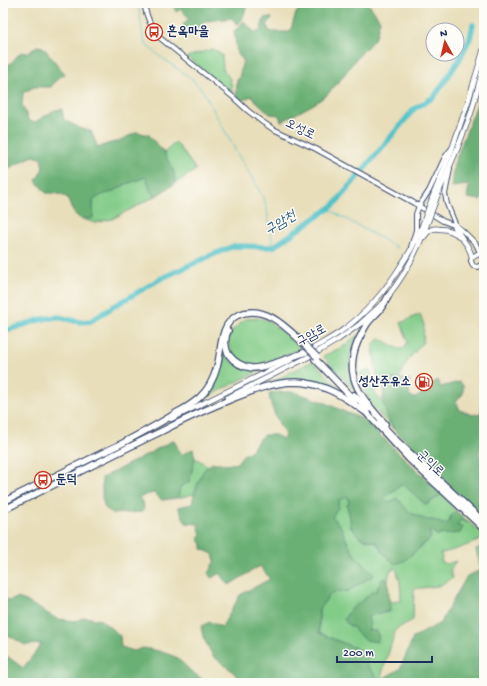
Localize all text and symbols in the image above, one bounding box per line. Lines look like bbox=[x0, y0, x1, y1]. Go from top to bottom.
bus stop icon: 흔옥마을 bbox=[144, 22, 164, 42]
north arrow bbox=[425, 22, 465, 62]
place label: 흔옥마을 bbox=[167, 24, 209, 40]
text: N bbox=[439, 28, 448, 41]
street label: 오성로 bbox=[283, 116, 317, 144]
water label: 구암천 bbox=[262, 207, 301, 240]
street label: 구암로 bbox=[295, 322, 329, 350]
fuel station icon: 성산주유소 bbox=[414, 372, 434, 392]
place label: 성산주유소 bbox=[358, 375, 412, 390]
street label: 군익로 bbox=[413, 448, 447, 480]
bus stop icon: 둔덕 bbox=[33, 470, 53, 490]
place label: 둔덕 bbox=[56, 473, 77, 488]
scale bar bbox=[337, 638, 432, 664]
text: 200 m bbox=[343, 647, 374, 661]

